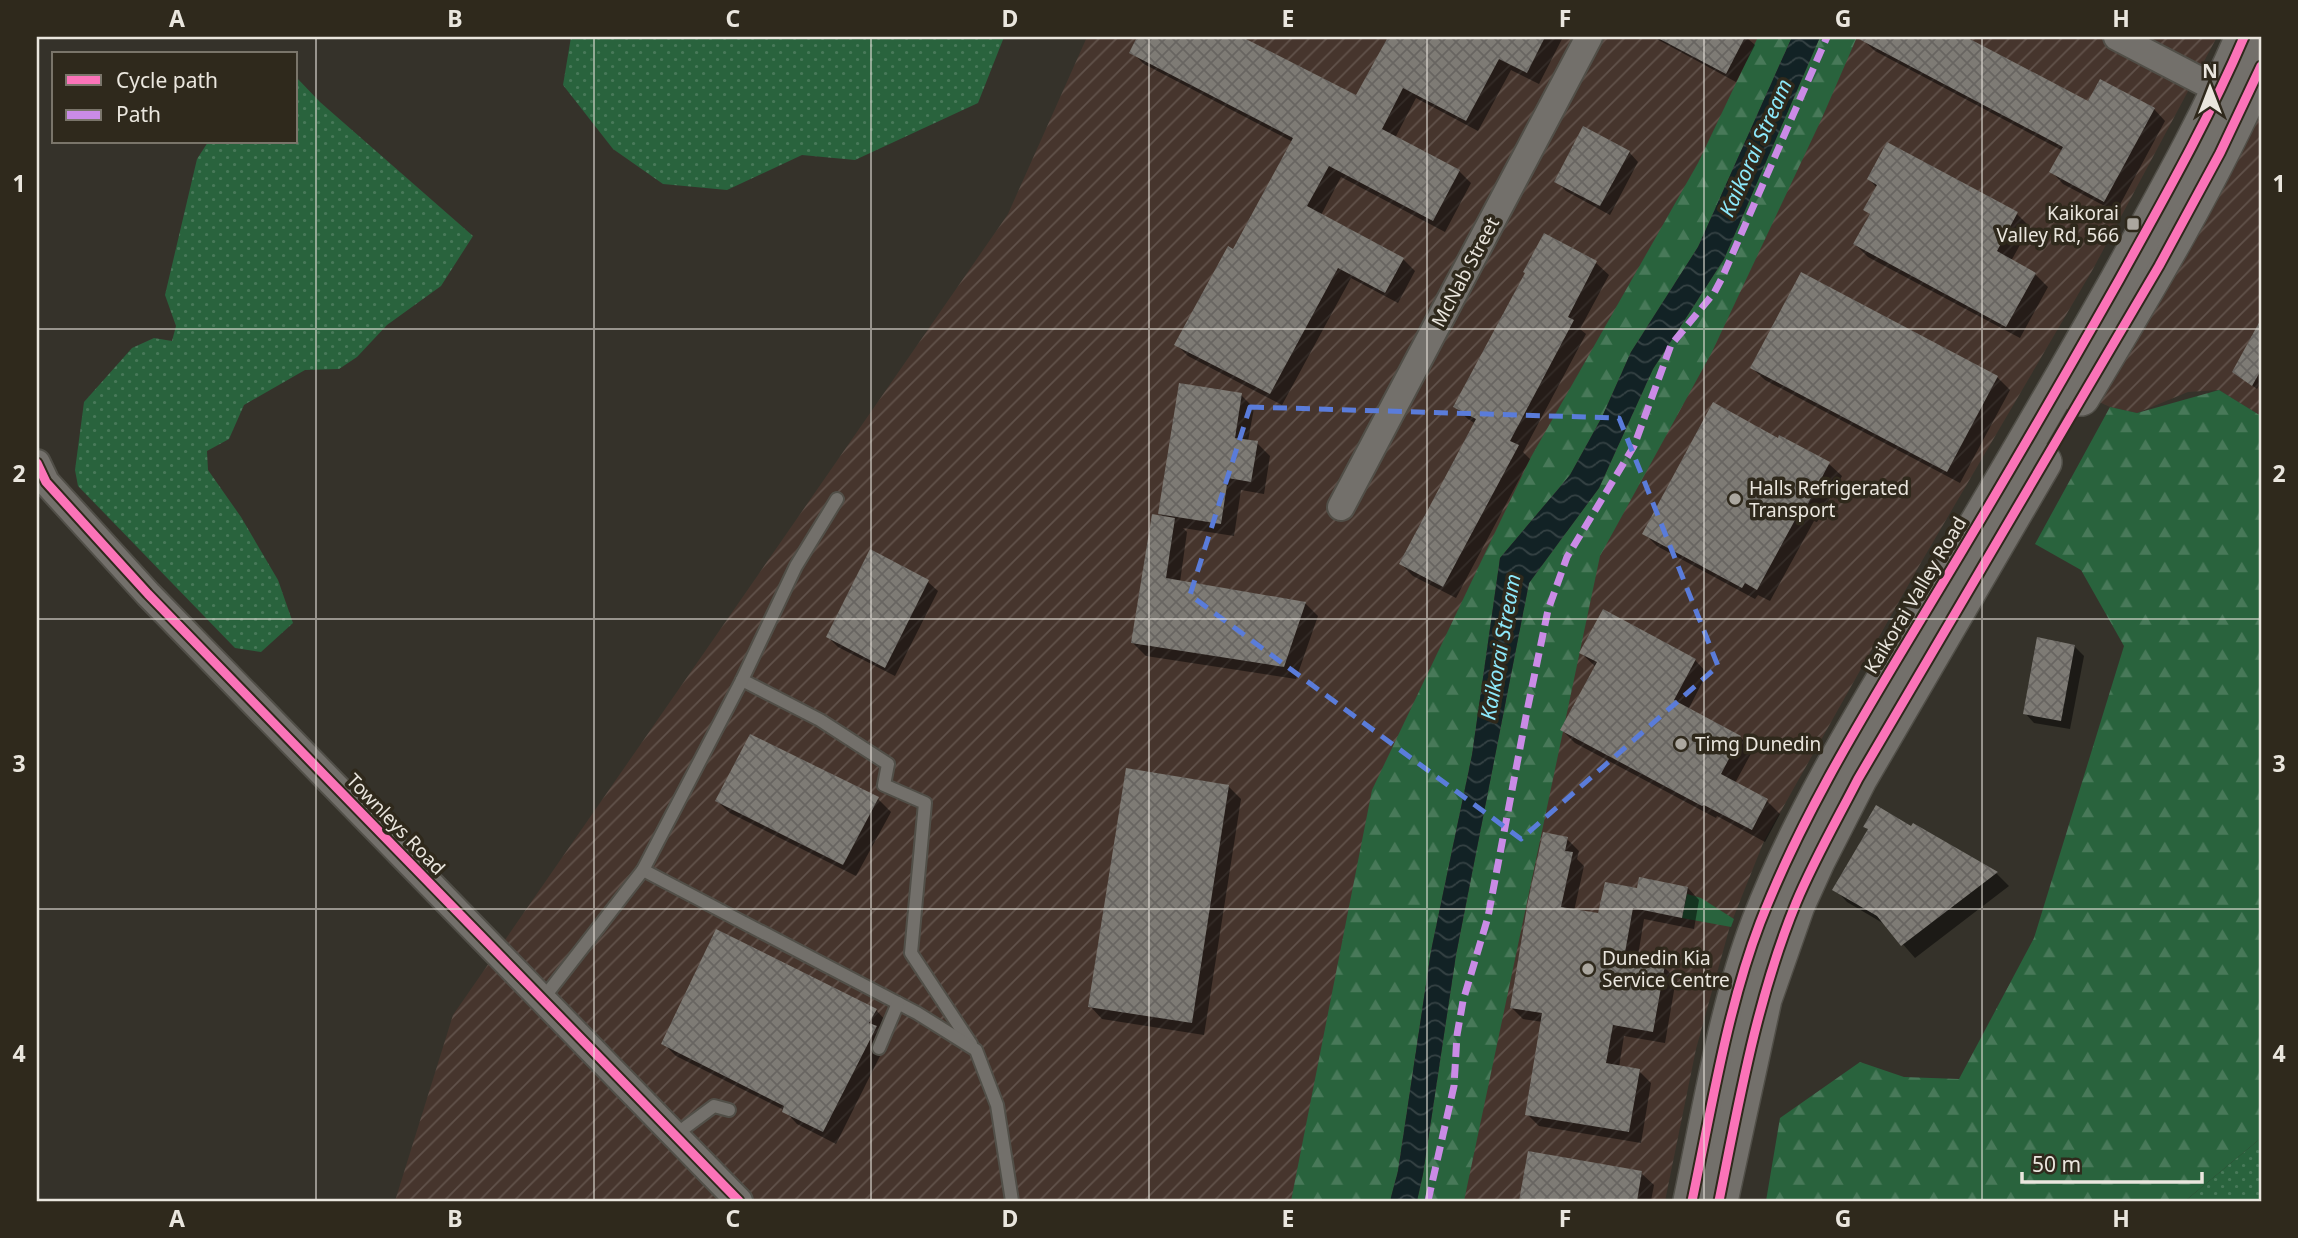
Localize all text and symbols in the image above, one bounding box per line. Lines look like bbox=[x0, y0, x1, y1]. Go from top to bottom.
text: A bbox=[169, 2, 185, 34]
text: B bbox=[447, 2, 463, 34]
text: C bbox=[726, 2, 741, 34]
text: D bbox=[1002, 2, 1018, 34]
text: E bbox=[1282, 2, 1294, 34]
text: F bbox=[1559, 2, 1571, 34]
text: G bbox=[1835, 2, 1851, 34]
text: H bbox=[2112, 2, 2130, 34]
legend bbox=[52, 52, 298, 144]
north arrow bbox=[2176, 52, 2246, 122]
text: N bbox=[2202, 58, 2218, 84]
text: Cycle path bbox=[116, 66, 218, 94]
water label: Kaikorai Stream bbox=[1712, 74, 1798, 221]
text: Path bbox=[116, 100, 161, 128]
text: 1 bbox=[12, 167, 26, 199]
text: 1 bbox=[2272, 167, 2286, 199]
place label: Kaikorai Valley Rd, 566 bbox=[1996, 200, 2119, 248]
street label: McNab Street bbox=[1425, 212, 1505, 332]
marker: Kaikorai Valley Rd, 566 bbox=[2125, 216, 2141, 232]
text: 2 bbox=[12, 457, 26, 489]
text: 2 bbox=[2272, 457, 2286, 489]
place label: Halls Refrigerated Transport bbox=[1749, 475, 1909, 523]
marker: Halls Refrigerated Transport bbox=[1727, 491, 1743, 507]
street label: Kaikorai Valley Road bbox=[1858, 512, 1972, 678]
water label: Kaikorai Stream bbox=[1473, 572, 1527, 722]
place label: Timg Dunedin bbox=[1695, 731, 1821, 757]
marker: Timg Dunedin bbox=[1673, 736, 1689, 752]
text: 3 bbox=[12, 747, 26, 779]
text: 3 bbox=[2272, 747, 2286, 779]
street label: Townleys Road bbox=[341, 768, 451, 880]
place label: Dunedin Kia Service Centre bbox=[1602, 945, 1730, 993]
marker: Dunedin Kia Service Centre bbox=[1580, 961, 1596, 977]
text: 4 bbox=[12, 1037, 26, 1069]
text: 4 bbox=[2272, 1037, 2286, 1069]
scale bar bbox=[2022, 1140, 2202, 1184]
text: 50 m bbox=[2032, 1150, 2081, 1178]
text: A bbox=[169, 1202, 185, 1234]
text: B bbox=[447, 1202, 463, 1234]
text: C bbox=[726, 1202, 741, 1234]
text: D bbox=[1002, 1202, 1018, 1234]
text: E bbox=[1282, 1202, 1294, 1234]
text: F bbox=[1559, 1202, 1571, 1234]
text: G bbox=[1835, 1202, 1851, 1234]
text: H bbox=[2112, 1202, 2130, 1234]

